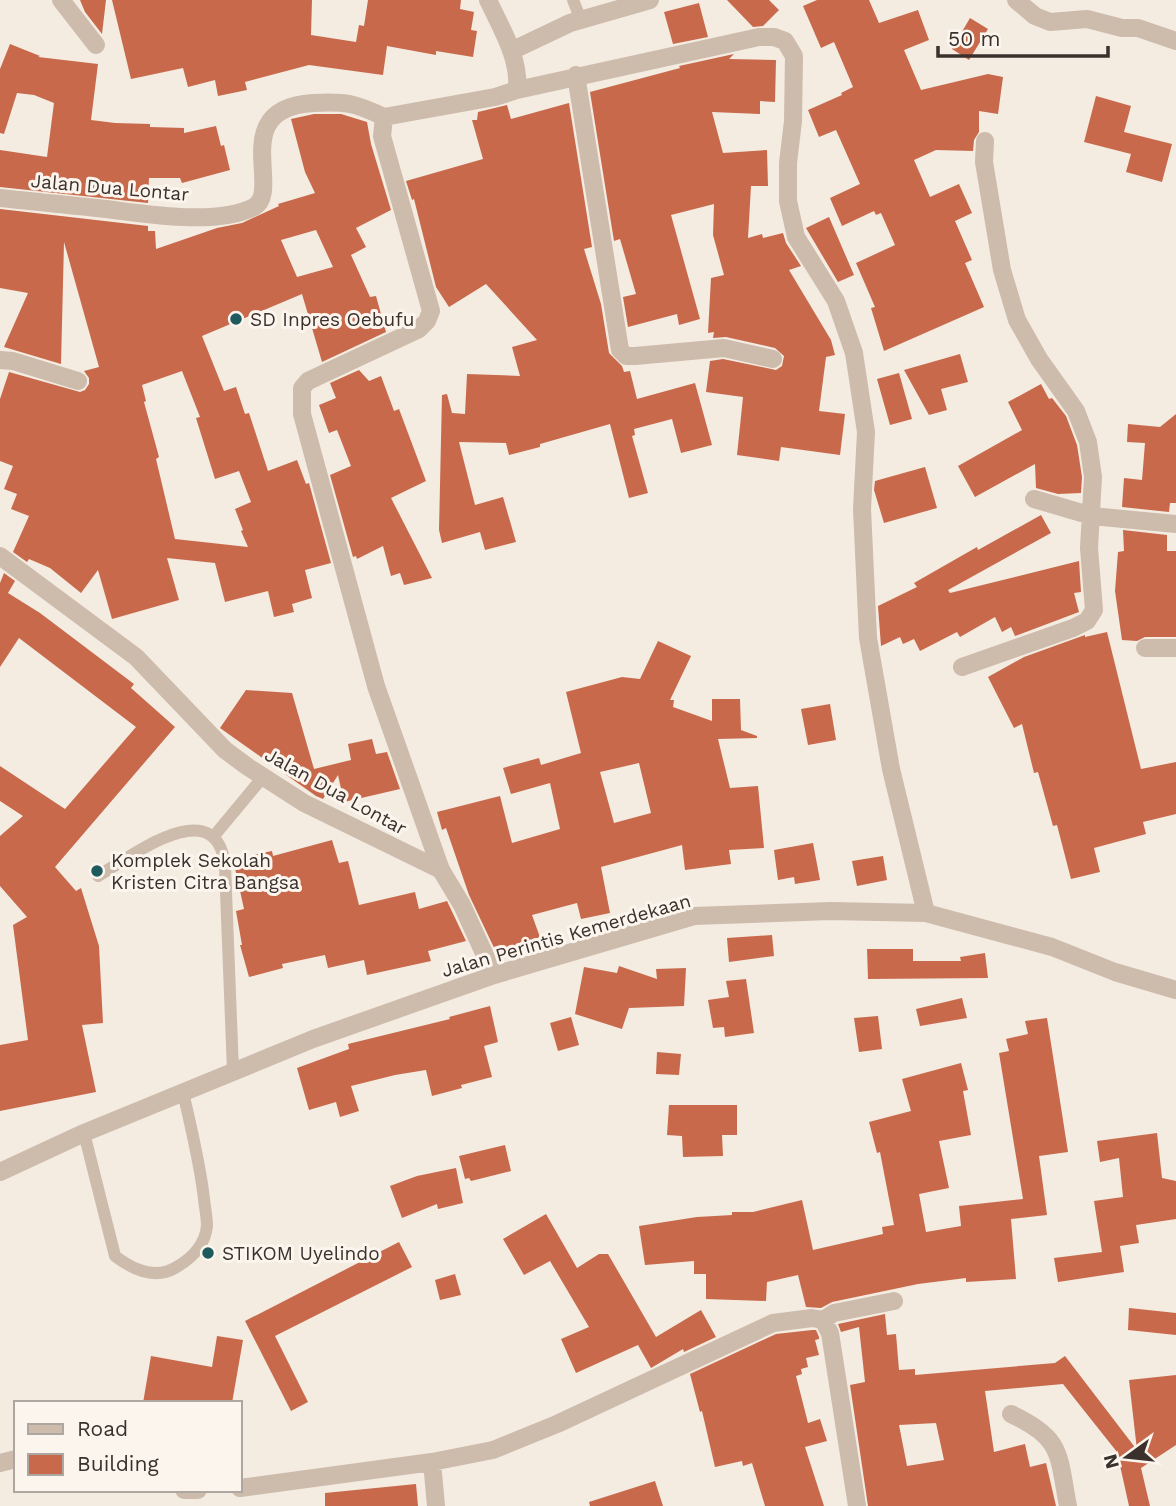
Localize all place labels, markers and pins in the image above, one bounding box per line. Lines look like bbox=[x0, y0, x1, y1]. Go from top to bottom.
place label: SD Inpres Oebufu bbox=[250, 308, 414, 331]
marker: SD Inpres Oebufu bbox=[228, 311, 244, 327]
place label: Komplek Sekolah Kristen Citra Bangsa bbox=[111, 849, 300, 894]
marker: Komplek Sekolah Kristen Citra Bangsa bbox=[89, 863, 105, 879]
place label: STIKOM Uyelindo bbox=[222, 1242, 380, 1265]
marker: STIKOM Uyelindo bbox=[200, 1245, 216, 1261]

